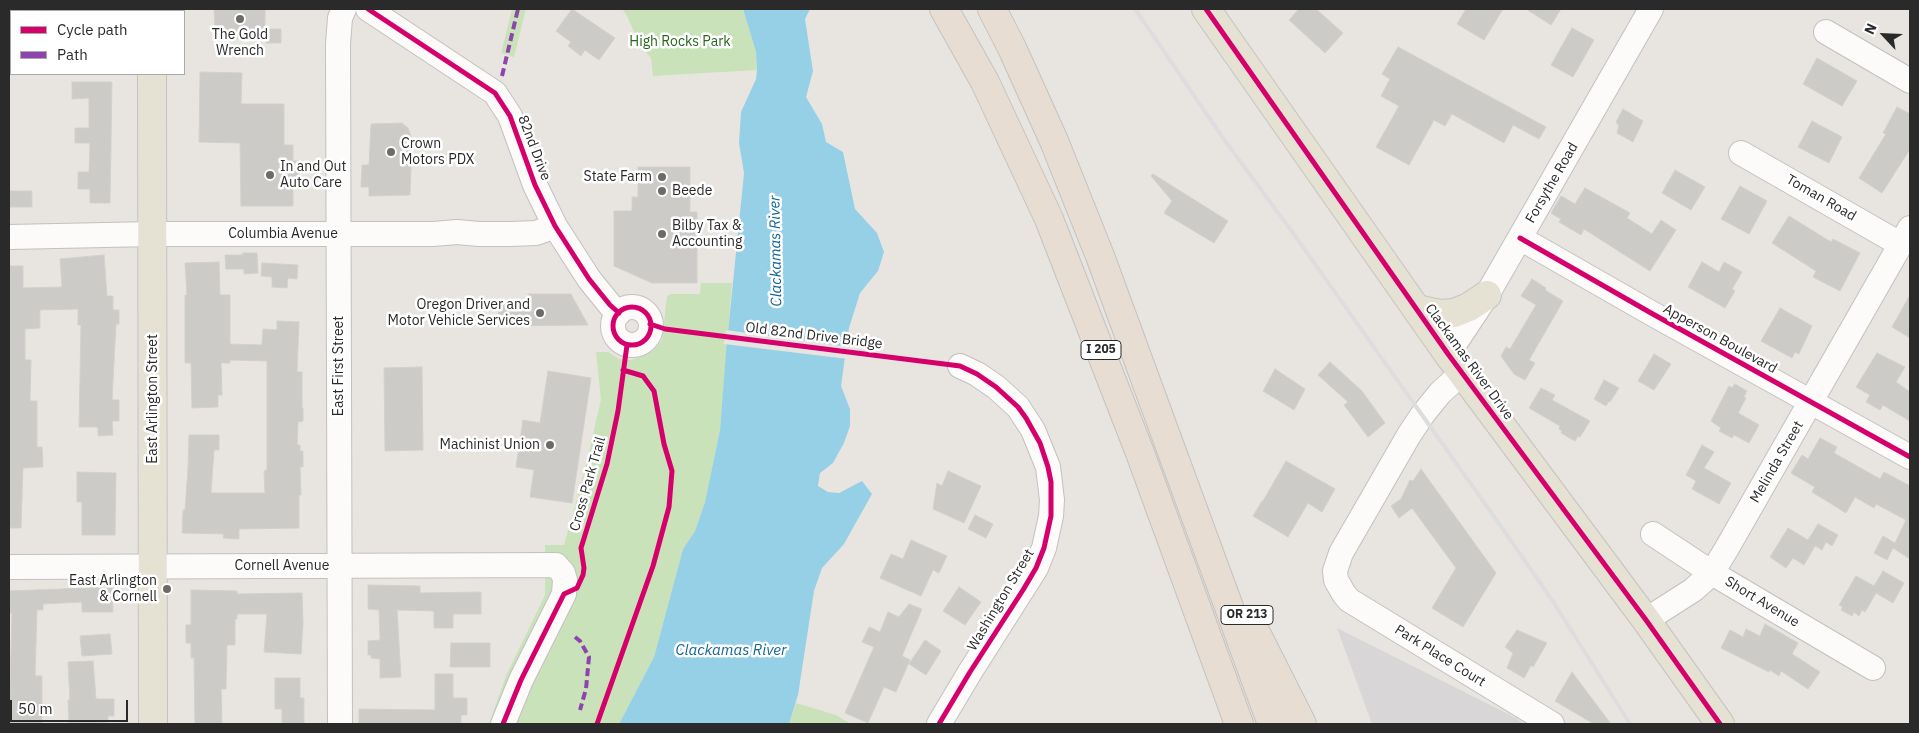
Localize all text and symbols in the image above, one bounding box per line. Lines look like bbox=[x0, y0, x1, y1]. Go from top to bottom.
legend bbox=[10, 10, 185, 75]
north arrow bbox=[1859, 10, 1909, 60]
marker: The Gold Wrench bbox=[234, 13, 246, 25]
text: Cycle path bbox=[57, 20, 128, 39]
text: N bbox=[1860, 20, 1881, 37]
place label: The Gold Wrench bbox=[212, 27, 268, 59]
park label: High Rocks Park bbox=[629, 34, 731, 50]
text: Path bbox=[57, 45, 88, 64]
street label: 82nd Drive bbox=[514, 113, 554, 183]
place label: Crown Motors PDX bbox=[401, 136, 474, 168]
street label: Forsythe Road bbox=[1522, 140, 1582, 226]
marker: Crown Motors PDX bbox=[385, 146, 397, 158]
place label: In and Out Auto Care bbox=[280, 159, 346, 192]
marker: In and Out Auto Care bbox=[264, 169, 276, 181]
place label: State Farm bbox=[584, 169, 652, 185]
marker: State Farm bbox=[656, 171, 668, 183]
street label: Toman Road bbox=[1783, 171, 1859, 225]
place label: Beede bbox=[672, 183, 712, 199]
marker: Beede bbox=[656, 185, 668, 197]
water label: Clackamas River bbox=[766, 195, 786, 307]
place label: Bilby Tax & Accounting bbox=[672, 218, 742, 250]
street label: Columbia Avenue bbox=[228, 226, 338, 242]
marker: Bilby Tax & Accounting bbox=[656, 228, 668, 240]
place label: Oregon Driver and Motor Vehicle Services bbox=[388, 297, 530, 330]
street label: Clackamas River Drive bbox=[1421, 301, 1517, 423]
street label: Apperson Boulevard bbox=[1660, 301, 1780, 377]
marker: Oregon Driver and Motor Vehicle Services bbox=[534, 307, 546, 319]
street label: East First Street bbox=[331, 316, 347, 416]
street label: Old 82nd Drive Bridge bbox=[744, 319, 884, 353]
street label: East Arlington Street bbox=[145, 334, 161, 464]
road number: I 205 bbox=[1081, 340, 1121, 360]
street label: Melinda Street bbox=[1747, 418, 1807, 506]
street label: Cross Park Trail bbox=[567, 435, 609, 533]
place label: Machinist Union bbox=[440, 437, 540, 453]
marker: Machinist Union bbox=[544, 439, 556, 451]
street label: Washington Street bbox=[964, 546, 1038, 654]
street label: Cornell Avenue bbox=[235, 558, 329, 574]
place label: East Arlington & Cornell bbox=[69, 573, 157, 606]
street label: Short Avenue bbox=[1722, 573, 1802, 631]
marker: East Arlington & Cornell bbox=[161, 583, 173, 595]
road number: OR 213 bbox=[1221, 606, 1273, 624]
street label: Park Place Court bbox=[1391, 621, 1489, 691]
water label: Clackamas River bbox=[676, 642, 786, 660]
scale bar bbox=[12, 690, 130, 722]
text: 50 m bbox=[18, 699, 53, 718]

